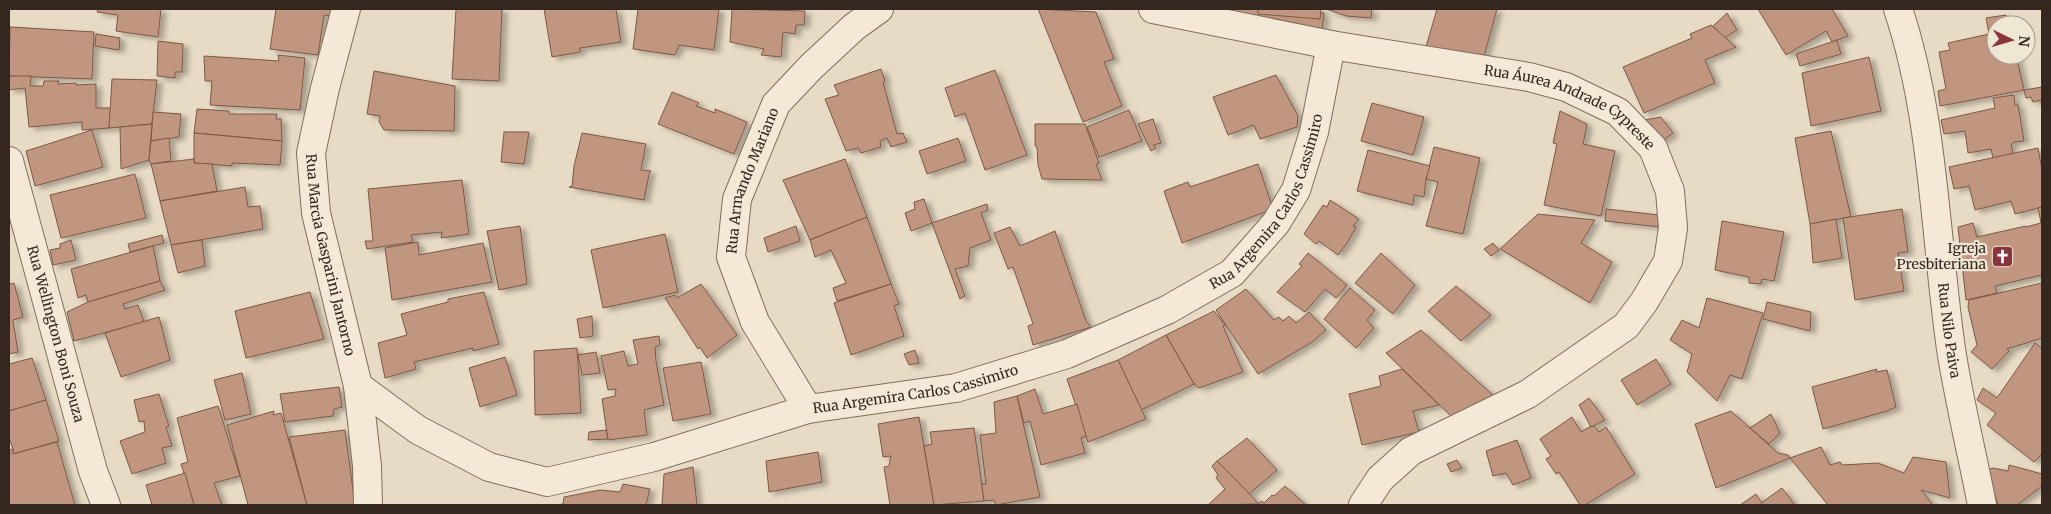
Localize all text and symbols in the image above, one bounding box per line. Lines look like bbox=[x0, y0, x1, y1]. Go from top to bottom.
north arrow bbox=[1986, 15, 2036, 65]
text: N bbox=[2015, 35, 2033, 47]
street label: Rua Áurea Andrade Cypreste bbox=[1483, 61, 1659, 154]
street label: Rua Armando Mariano bbox=[722, 105, 783, 255]
street label: Rua Argemira Carlos Cassimiro bbox=[1206, 112, 1326, 293]
street label: Rua Marcia Gasparini Jantorno bbox=[302, 153, 359, 358]
place label: Igreja Presbiteriana bbox=[1897, 239, 1986, 273]
street label: Rua Wellington Boni Souza bbox=[23, 243, 89, 425]
church icon: Igreja Presbiteriana bbox=[1990, 244, 2014, 268]
street label: Rua Nilo Paiva bbox=[1934, 282, 1965, 380]
street label: Rua Argemira Carlos Cassimiro bbox=[812, 361, 1020, 417]

